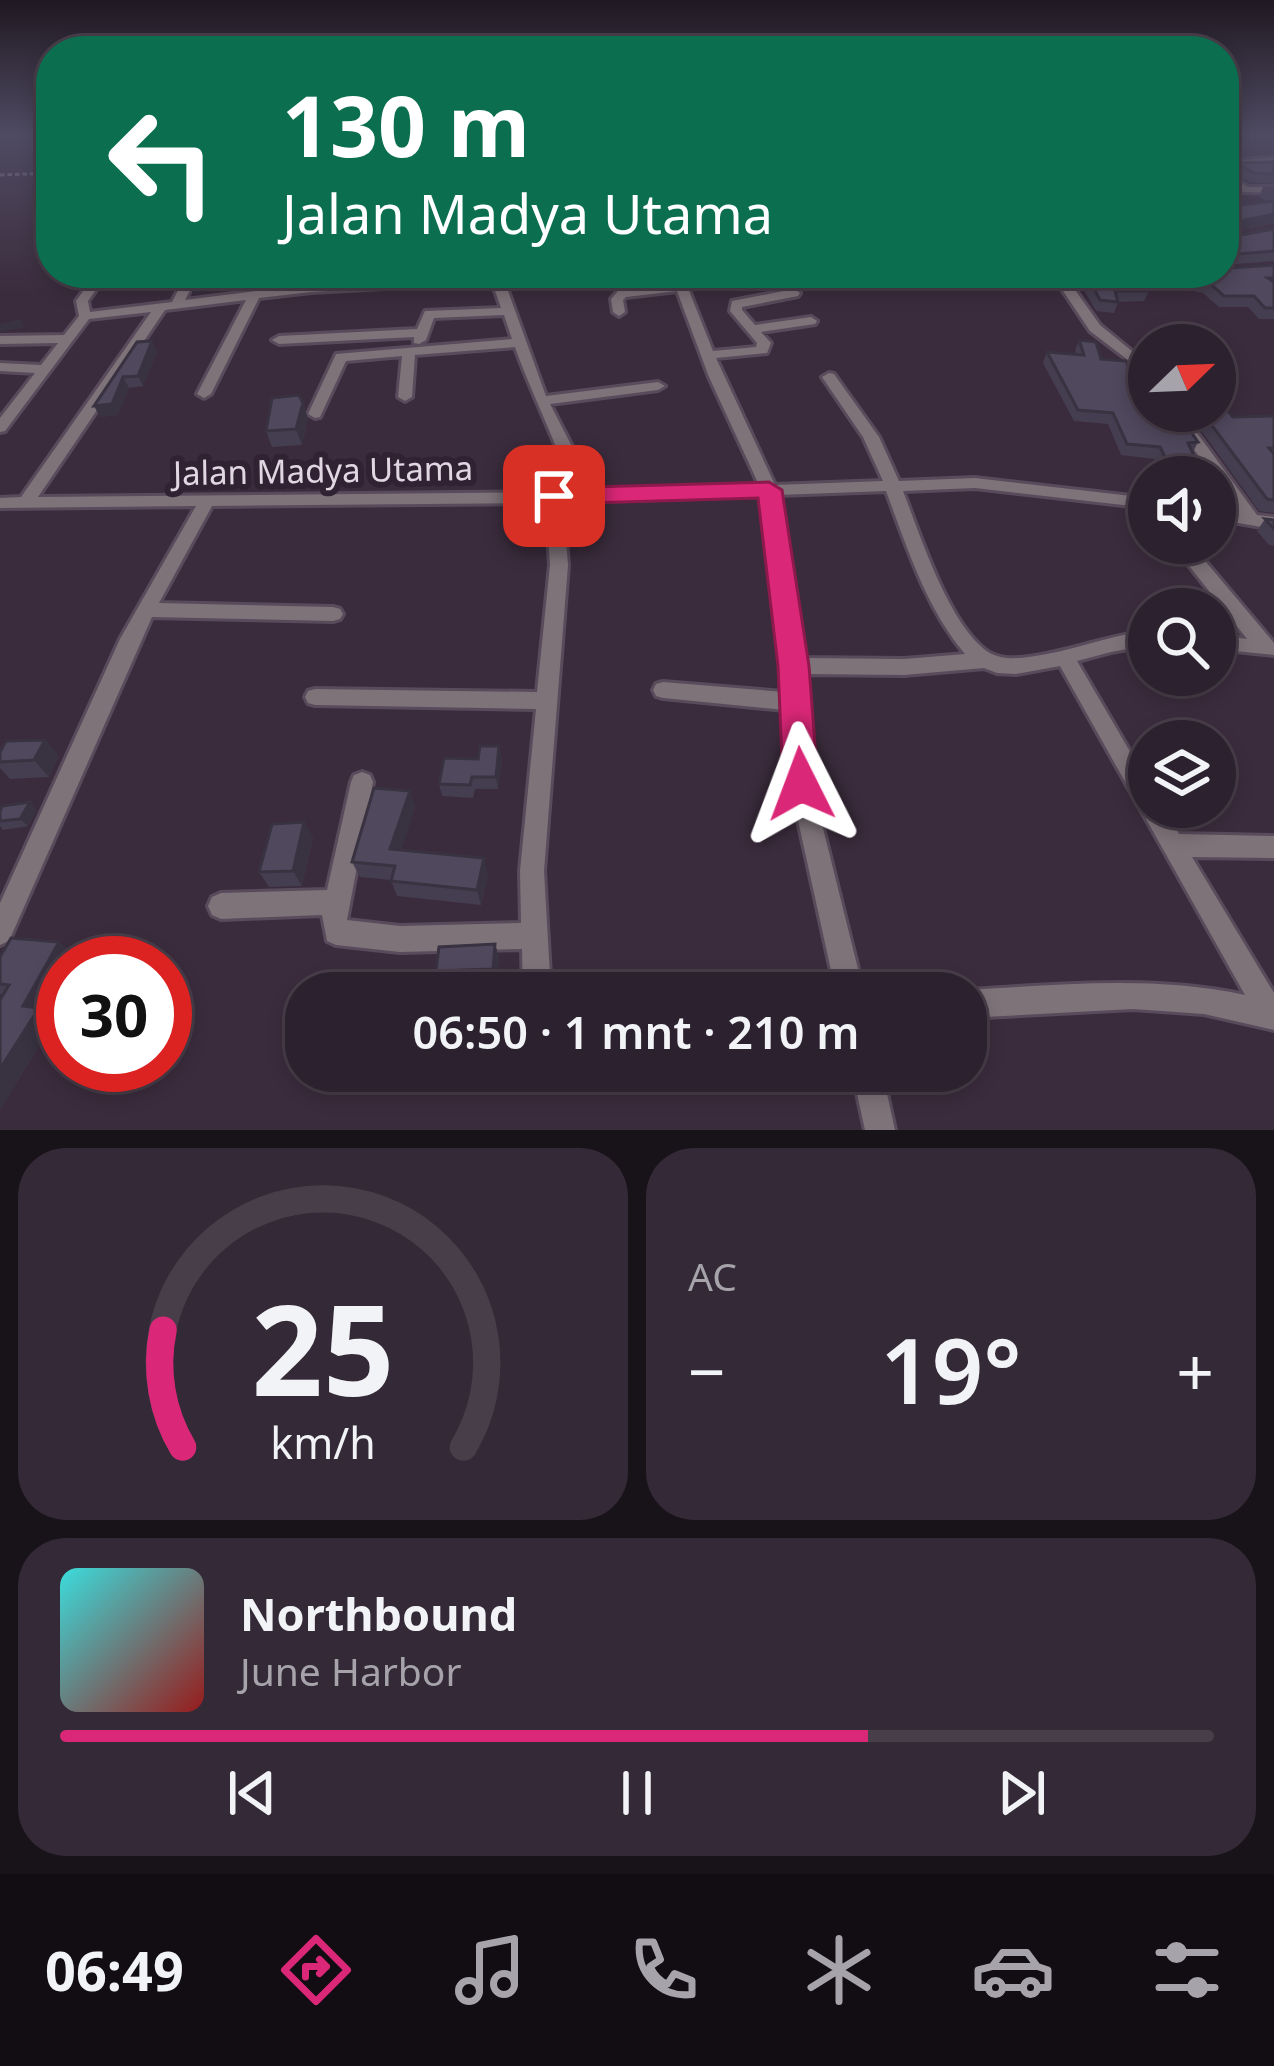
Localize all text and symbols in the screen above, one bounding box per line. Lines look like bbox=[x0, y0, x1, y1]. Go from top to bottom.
text: 130 m bbox=[282, 67, 530, 182]
icon: left bbox=[84, 84, 240, 240]
text: Jalan Madya Utama bbox=[282, 176, 773, 250]
north arrow bbox=[1128, 324, 1236, 432]
map controls bbox=[1128, 324, 1236, 828]
street label: Jalan Madya Utama bbox=[170, 445, 473, 495]
pin bbox=[503, 445, 605, 547]
button: sound bbox=[1128, 456, 1236, 564]
icon: arrive bbox=[521, 463, 587, 529]
button: search bbox=[1128, 588, 1236, 696]
button: layers bbox=[1128, 720, 1236, 828]
position arrow bbox=[738, 721, 864, 847]
speed limit sign: 30 bbox=[36, 936, 192, 1092]
text: 06:50 · 1 mnt · 210 m bbox=[413, 1001, 859, 1062]
text: AC bbox=[688, 1249, 737, 1302]
text: 25 bbox=[252, 1263, 394, 1433]
text: 19° bbox=[880, 1308, 1022, 1430]
text: − bbox=[688, 1325, 726, 1415]
text: + bbox=[1176, 1325, 1214, 1415]
text: km/h bbox=[270, 1413, 376, 1472]
text: Northbound bbox=[240, 1583, 517, 1644]
text: June Harbor bbox=[240, 1644, 462, 1697]
icon: previous bbox=[219, 1760, 285, 1826]
icon: pause bbox=[604, 1760, 670, 1826]
icon: next bbox=[989, 1760, 1055, 1826]
icon: directions bbox=[274, 1928, 358, 2012]
icon: music bbox=[448, 1928, 532, 2012]
icon: phone bbox=[622, 1928, 706, 2012]
icon: climate bbox=[797, 1928, 881, 2012]
icon: car bbox=[971, 1928, 1055, 2012]
icon: filters bbox=[1145, 1928, 1229, 2012]
text: 06:49 bbox=[45, 1933, 184, 2007]

